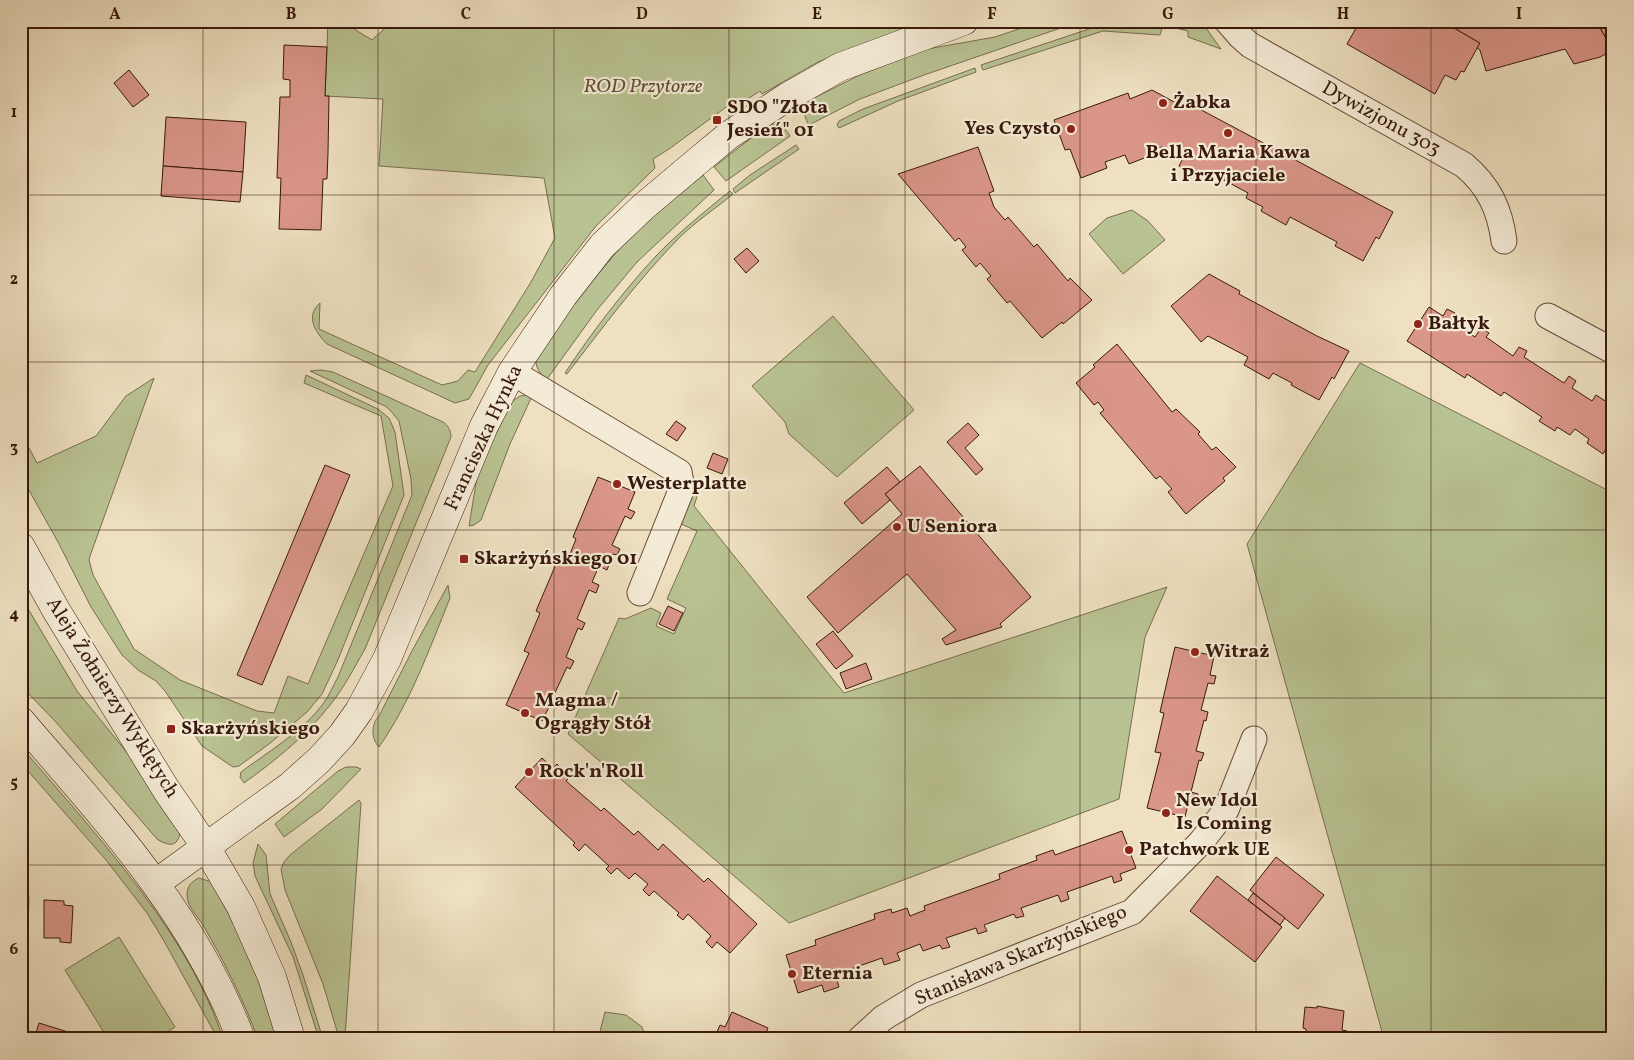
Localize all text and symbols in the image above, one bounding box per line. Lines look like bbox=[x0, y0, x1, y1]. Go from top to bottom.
text: A bbox=[109, 4, 121, 26]
text: B bbox=[286, 4, 297, 26]
text: C bbox=[461, 4, 471, 26]
text: D bbox=[636, 4, 648, 26]
text: E bbox=[812, 4, 822, 26]
text: F bbox=[987, 4, 997, 26]
text: G bbox=[1162, 4, 1174, 26]
text: H bbox=[1337, 4, 1349, 26]
text: I bbox=[1516, 4, 1522, 26]
park label: ROD Przytorze bbox=[584, 73, 703, 101]
street label: Dywizjonu 303 bbox=[1316, 75, 1446, 163]
place label: Żabka bbox=[1173, 89, 1231, 117]
place label: SDO "Złota Jesień" 01 bbox=[726, 94, 828, 145]
marker: Żabka bbox=[1157, 97, 1169, 109]
text: 1 bbox=[11, 102, 17, 124]
marker: SDO "Złota Jesień" 01 bbox=[711, 114, 723, 126]
place label: Yes Czysto bbox=[964, 115, 1061, 143]
marker: Yes Czysto bbox=[1065, 123, 1077, 135]
marker: Bella Maria Kawa i Przyjaciele bbox=[1222, 127, 1234, 139]
place label: Bella Maria Kawa i Przyjaciele bbox=[1145, 139, 1311, 190]
text: 2 bbox=[10, 269, 18, 291]
place label: Bałtyk bbox=[1428, 310, 1490, 338]
marker: Bałtyk bbox=[1412, 318, 1424, 330]
street label: Franciszka Hynka bbox=[438, 360, 530, 516]
text: 3 bbox=[10, 437, 18, 459]
place label: Westerplatte bbox=[627, 470, 747, 498]
marker: Westerplatte bbox=[611, 478, 623, 490]
place label: U Seniora bbox=[907, 513, 998, 541]
marker: U Seniora bbox=[891, 521, 903, 533]
place label: Skarżyńskiego 01 bbox=[474, 545, 637, 573]
marker: Skarżyńskiego 01 bbox=[458, 553, 470, 565]
street label: Aleja Żołnierzy Wyklętych bbox=[39, 592, 185, 804]
text: 4 bbox=[9, 604, 19, 626]
place label: Witraż bbox=[1205, 638, 1269, 666]
marker: Witraż bbox=[1189, 646, 1201, 658]
place label: Magma / Ogrągły Stół bbox=[535, 687, 652, 738]
marker: Magma / Ogrągły Stół bbox=[519, 707, 531, 719]
place label: Skarżyńskiego bbox=[181, 715, 320, 743]
marker: Skarżyńskiego bbox=[165, 723, 177, 735]
place label: Rock'n'Roll bbox=[539, 758, 644, 786]
marker: Rock'n'Roll bbox=[523, 766, 535, 778]
text: 5 bbox=[10, 772, 18, 794]
place label: New Idol Is Coming bbox=[1176, 787, 1272, 838]
marker: New Idol Is Coming bbox=[1160, 807, 1172, 819]
place label: Patchwork UE bbox=[1139, 836, 1270, 864]
marker: Patchwork UE bbox=[1123, 844, 1135, 856]
street label: Stanisława Skarżyńskiego bbox=[910, 899, 1132, 1013]
text: 6 bbox=[10, 939, 19, 961]
place label: Eternia bbox=[802, 960, 873, 988]
marker: Eternia bbox=[786, 968, 798, 980]

